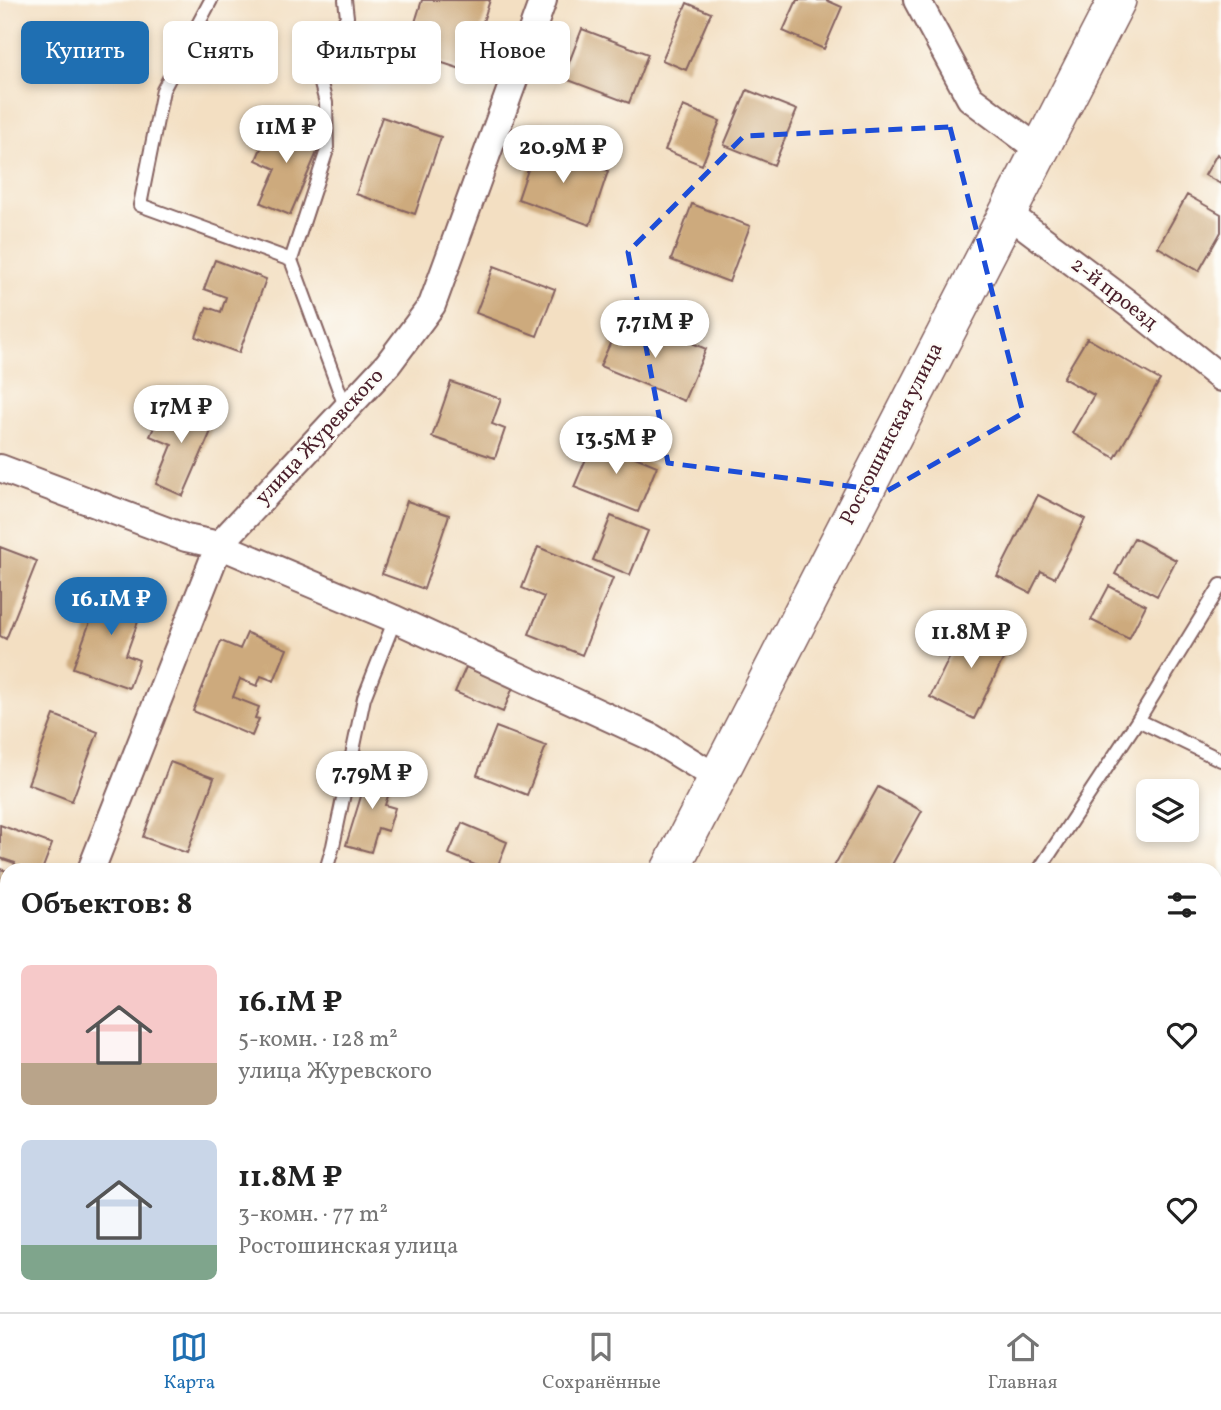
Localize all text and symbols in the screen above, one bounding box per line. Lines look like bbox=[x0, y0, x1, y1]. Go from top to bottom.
chip: Купить bbox=[21, 21, 149, 84]
chip: Снять bbox=[163, 21, 278, 84]
chip: Фильтры bbox=[292, 21, 441, 84]
chip: Новое bbox=[455, 21, 570, 84]
pin: 11M ₽ bbox=[237, 106, 335, 165]
text: 11M ₽ bbox=[255, 112, 317, 144]
pin: 20.9M ₽ bbox=[498, 125, 628, 185]
text: 20.9M ₽ bbox=[519, 132, 607, 164]
street label: 2-й проезд bbox=[1064, 251, 1164, 337]
pin: 7.71M ₽ bbox=[590, 300, 720, 360]
text: 7.71M ₽ bbox=[616, 307, 694, 339]
street label: Ростошинская улица bbox=[833, 338, 951, 530]
street label: улица Журевского bbox=[249, 362, 391, 512]
pin: 17M ₽ bbox=[132, 386, 230, 445]
text: 17M ₽ bbox=[150, 392, 212, 424]
pin: 13.5M ₽ bbox=[551, 416, 681, 476]
text: 13.5M ₽ bbox=[576, 423, 656, 455]
pin: 16.1M ₽ bbox=[46, 578, 176, 637]
text: 16.1M ₽ bbox=[71, 584, 151, 616]
pin: 11.8M ₽ bbox=[906, 610, 1036, 670]
text: 11.8M ₽ bbox=[931, 617, 1011, 649]
pin: 7.79M ₽ bbox=[307, 752, 437, 811]
text: 7.79M ₽ bbox=[332, 758, 412, 790]
map controls bbox=[1136, 779, 1199, 842]
button: layers bbox=[1136, 779, 1199, 842]
text: Объектов: 8 bbox=[21, 884, 193, 926]
icon: filters bbox=[1163, 886, 1201, 924]
text: 16.1M ₽ bbox=[238, 982, 343, 1024]
icon: home bbox=[77, 993, 161, 1077]
icon: heart bbox=[1163, 1016, 1201, 1054]
text: 5-комн. · 128 m² bbox=[238, 1024, 398, 1056]
text: улица Журевского bbox=[238, 1056, 432, 1088]
text: 11.8M ₽ bbox=[238, 1157, 343, 1199]
icon: home bbox=[77, 1168, 161, 1252]
icon: heart bbox=[1163, 1191, 1201, 1229]
text: 3-комн. · 77 m² bbox=[238, 1199, 388, 1231]
text: Ростошинская улица bbox=[238, 1231, 458, 1263]
tab: Карта bbox=[164, 1328, 215, 1396]
tab: Сохранённые bbox=[542, 1328, 661, 1396]
tab: Главная bbox=[988, 1328, 1057, 1396]

